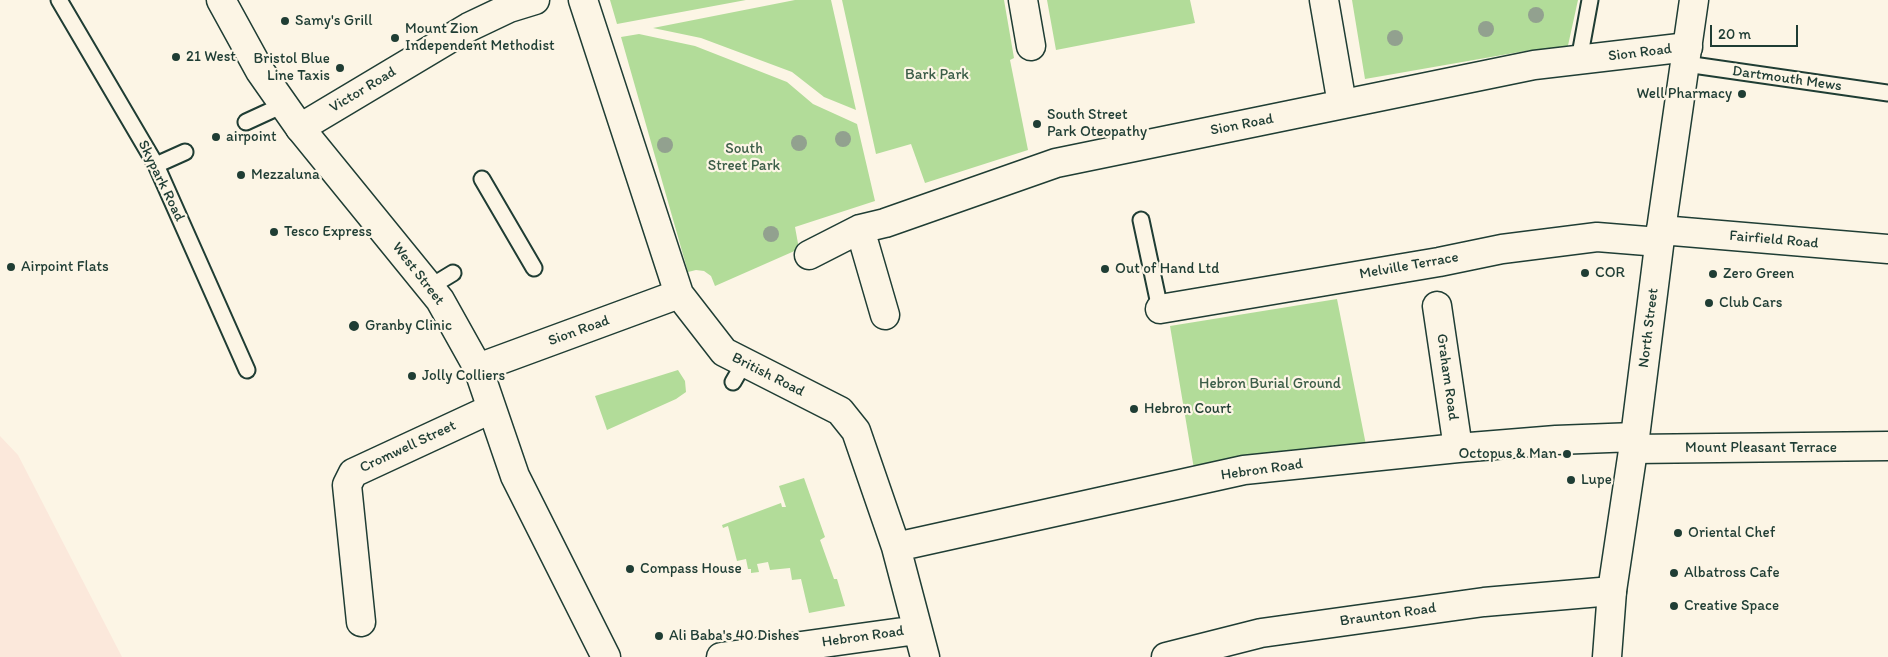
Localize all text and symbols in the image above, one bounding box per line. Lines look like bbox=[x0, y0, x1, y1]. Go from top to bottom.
place label: Samy's Grill bbox=[295, 12, 372, 30]
marker: Samy's Grill bbox=[279, 15, 291, 27]
scale bar bbox=[1713, 15, 1800, 47]
place label: Mount Zion Independent Methodist bbox=[405, 20, 555, 55]
text: 20 m bbox=[1718, 25, 1751, 43]
marker: Mount Zion Independent Methodist bbox=[389, 32, 401, 44]
street label: Sion Road bbox=[1607, 40, 1673, 66]
place label: 21 West bbox=[186, 48, 236, 66]
place label: Bristol Blue Line Taxis bbox=[254, 50, 330, 85]
marker: 21 West bbox=[170, 51, 182, 63]
marker: Bristol Blue Line Taxis bbox=[334, 62, 346, 74]
street label: Dartmouth Mews bbox=[1731, 62, 1843, 96]
street label: Victor Road bbox=[326, 63, 400, 117]
park label: Bark Park bbox=[905, 66, 969, 84]
place label: Well Pharmacy bbox=[1636, 85, 1732, 103]
marker: Well Pharmacy bbox=[1736, 88, 1748, 100]
place label: South Street Park Oteopathy bbox=[1047, 106, 1147, 141]
street label: Sion Road bbox=[1209, 110, 1275, 140]
marker: South Street Park Oteopathy bbox=[1031, 118, 1043, 130]
place label: airpoint bbox=[226, 128, 277, 146]
marker: airpoint bbox=[210, 131, 222, 143]
street label: Skypark Road bbox=[134, 137, 188, 225]
park label: South Street Park bbox=[708, 140, 780, 175]
place label: Mezzaluna bbox=[251, 166, 320, 184]
marker: Mezzaluna bbox=[235, 169, 247, 181]
place label: Tesco Express bbox=[284, 223, 372, 241]
marker: Tesco Express bbox=[268, 226, 280, 238]
street label: Fairfield Road bbox=[1729, 227, 1819, 253]
street label: West Street bbox=[388, 239, 448, 309]
street label: Melville Terrace bbox=[1358, 248, 1460, 284]
place label: Airpoint Flats bbox=[21, 258, 109, 276]
place label: Out of Hand Ltd bbox=[1115, 260, 1219, 278]
marker: Airpoint Flats bbox=[5, 261, 17, 273]
marker: Out of Hand Ltd bbox=[1099, 263, 1111, 275]
place label: COR bbox=[1595, 264, 1625, 282]
place label: Zero Green bbox=[1723, 265, 1794, 283]
marker: COR bbox=[1579, 267, 1591, 279]
marker: Zero Green bbox=[1707, 268, 1719, 280]
street label: North Street bbox=[1635, 287, 1663, 369]
place label: Club Cars bbox=[1719, 294, 1782, 312]
marker: Club Cars bbox=[1703, 297, 1715, 309]
street label: Sion Road bbox=[546, 312, 612, 350]
place label: Granby Clinic bbox=[365, 317, 452, 335]
marker: Granby Clinic bbox=[347, 319, 361, 333]
street label: Graham Road bbox=[1432, 332, 1462, 422]
street label: British Road bbox=[729, 349, 807, 401]
place label: Jolly Colliers bbox=[422, 367, 505, 385]
marker: Jolly Colliers bbox=[406, 370, 418, 382]
park label: Hebron Burial Ground bbox=[1199, 375, 1341, 393]
place label: Hebron Court bbox=[1144, 400, 1232, 418]
marker: Hebron Court bbox=[1128, 403, 1140, 415]
street label: Cromwell Street bbox=[357, 417, 459, 477]
street label: Mount Pleasant Terrace bbox=[1685, 439, 1837, 457]
place label: Octopus & Man bbox=[1459, 445, 1557, 463]
marker: Octopus & Man bbox=[1561, 448, 1573, 460]
street label: Hebron Road bbox=[1220, 455, 1304, 485]
place label: Lupe bbox=[1581, 471, 1612, 489]
marker: Lupe bbox=[1565, 474, 1577, 486]
place label: Oriental Chef bbox=[1688, 524, 1775, 542]
marker: Oriental Chef bbox=[1672, 527, 1684, 539]
place label: Compass House bbox=[640, 560, 742, 578]
marker: Compass House bbox=[624, 563, 636, 575]
place label: Albatross Cafe bbox=[1684, 564, 1780, 582]
marker: Albatross Cafe bbox=[1668, 567, 1680, 579]
place label: Creative Space bbox=[1684, 597, 1779, 615]
street label: Braunton Road bbox=[1339, 599, 1437, 631]
marker: Creative Space bbox=[1668, 600, 1680, 612]
street label: Hebron Road bbox=[821, 622, 905, 652]
place label: Ali Baba's 40 Dishes bbox=[669, 627, 799, 645]
marker: Ali Baba's 40 Dishes bbox=[653, 630, 665, 642]

